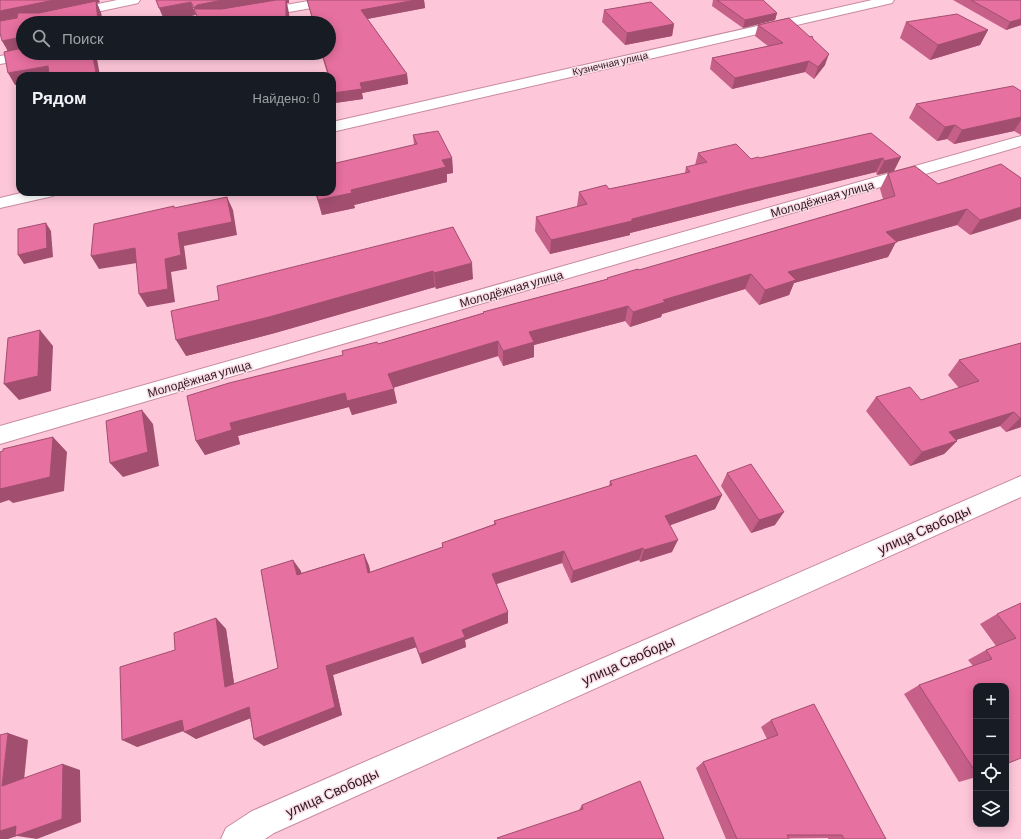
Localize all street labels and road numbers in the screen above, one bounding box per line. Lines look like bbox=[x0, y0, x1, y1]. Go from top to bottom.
street label: Кузнечная улица bbox=[571, 48, 649, 78]
street label: Молодёжная улица bbox=[769, 176, 876, 220]
street label: Молодёжная улица bbox=[458, 266, 565, 310]
street label: Молодёжная улица bbox=[146, 356, 253, 400]
street label: улица Свободы bbox=[875, 501, 973, 557]
street label: улица Свободы bbox=[579, 632, 677, 688]
street label: улица Свободы bbox=[283, 764, 381, 820]

